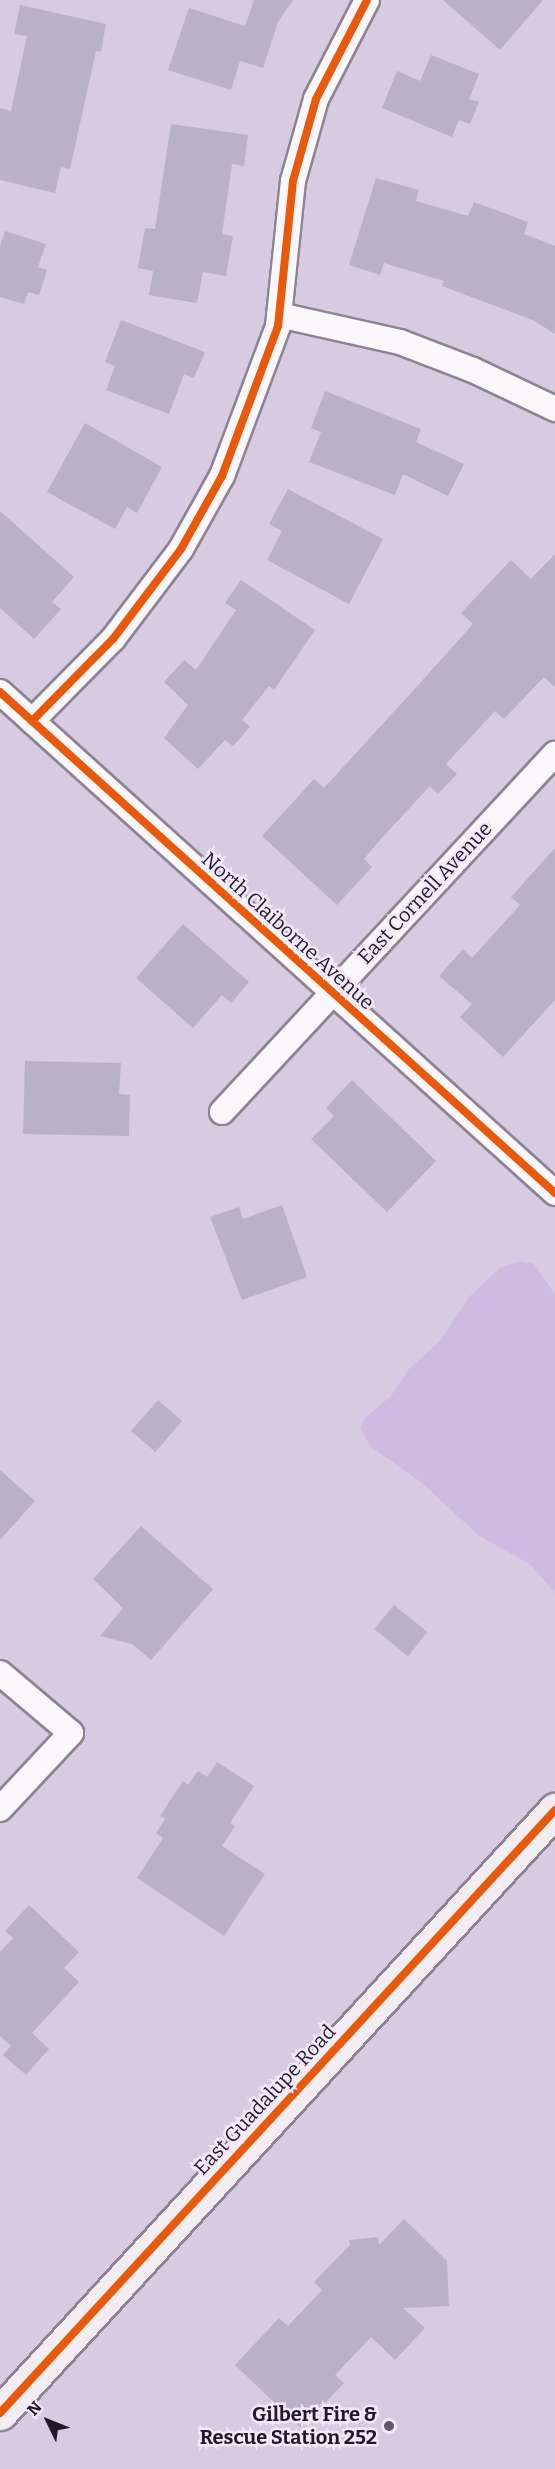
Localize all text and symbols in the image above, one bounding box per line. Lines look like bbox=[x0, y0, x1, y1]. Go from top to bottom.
street label: East Cornell Avenue bbox=[353, 817, 497, 969]
street label: North Claiborne Avenue bbox=[197, 847, 379, 1015]
street label: East Guadalupe Road bbox=[189, 2020, 341, 2180]
north arrow bbox=[18, 2391, 78, 2451]
text: N bbox=[23, 2397, 46, 2419]
place label: Gilbert Fire & Rescue Station 252 bbox=[200, 2402, 377, 2449]
marker: Gilbert Fire & Rescue Station 252 bbox=[382, 2419, 396, 2433]

